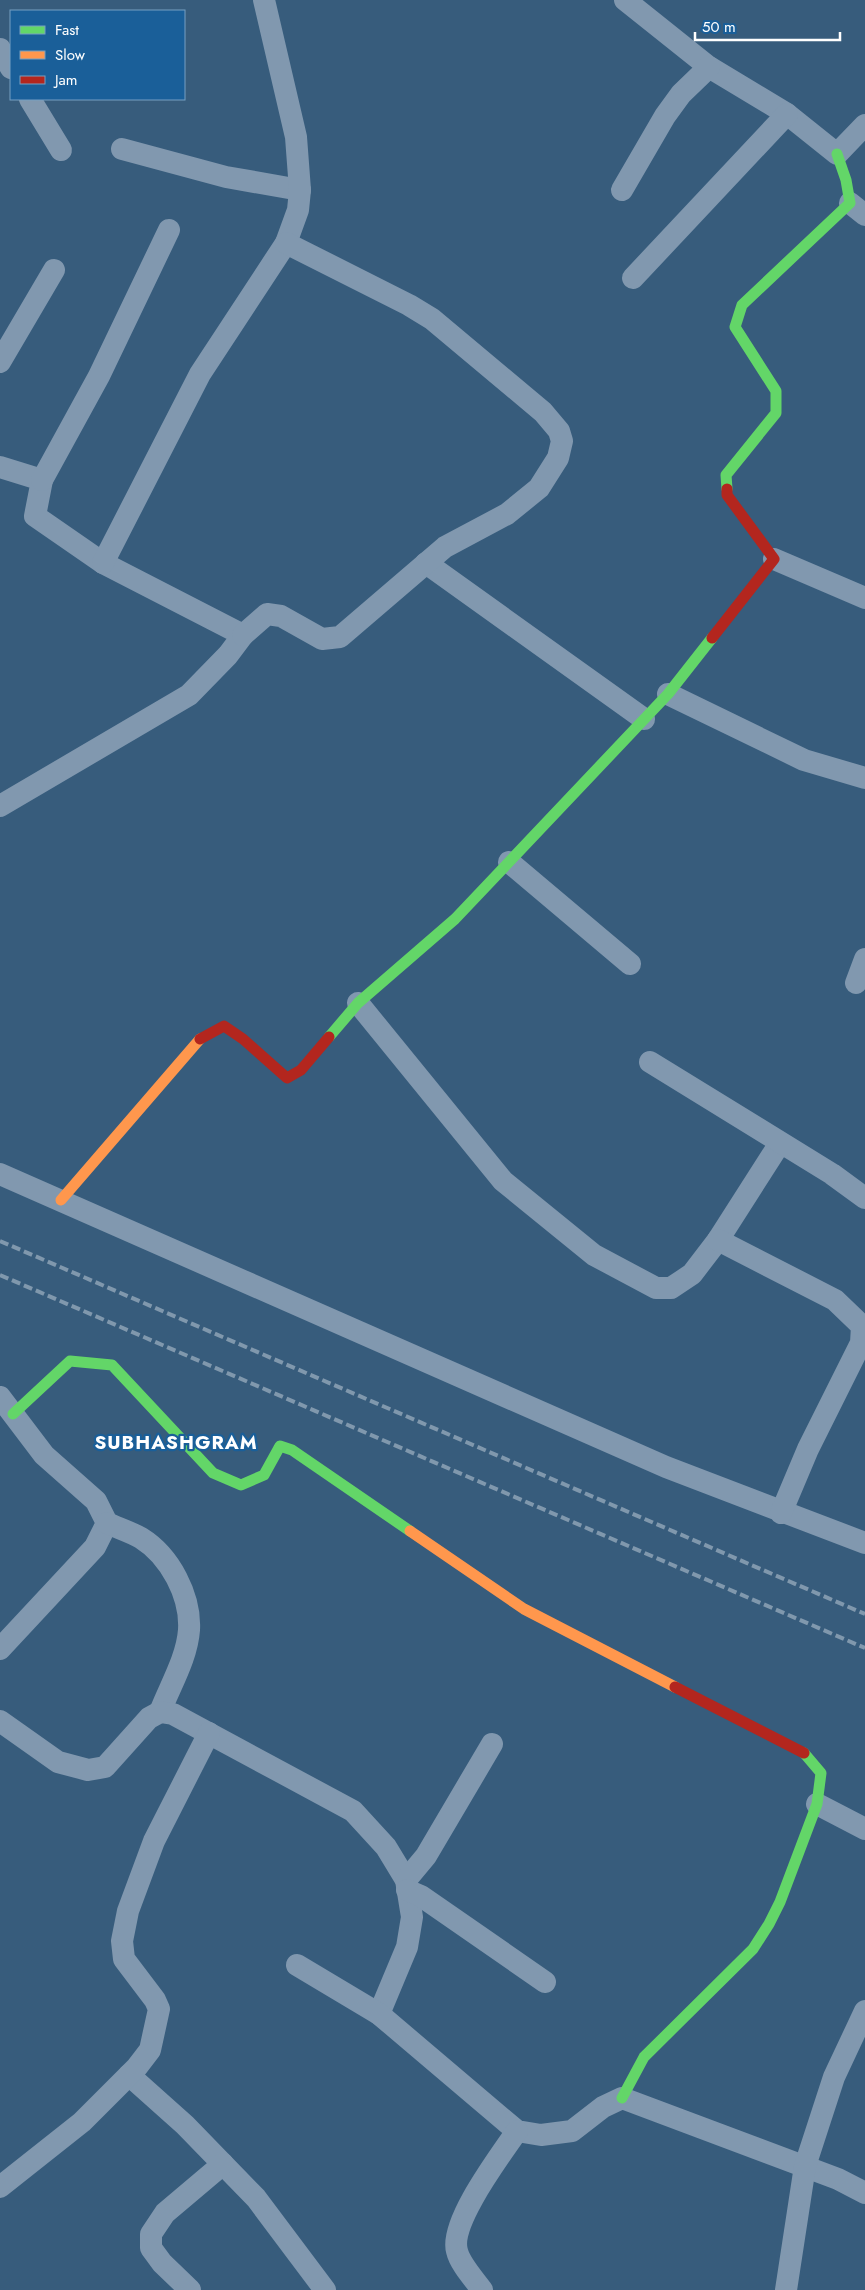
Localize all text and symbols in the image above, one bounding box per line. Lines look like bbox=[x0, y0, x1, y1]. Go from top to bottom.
legend bbox=[10, 10, 185, 100]
scale bar bbox=[695, 10, 840, 42]
text: 50 m bbox=[702, 16, 736, 38]
text: Fast bbox=[55, 19, 79, 41]
text: Slow bbox=[55, 44, 86, 66]
text: Jam bbox=[53, 69, 78, 91]
district label: SUBHASHGRAM bbox=[94, 1429, 258, 1456]

